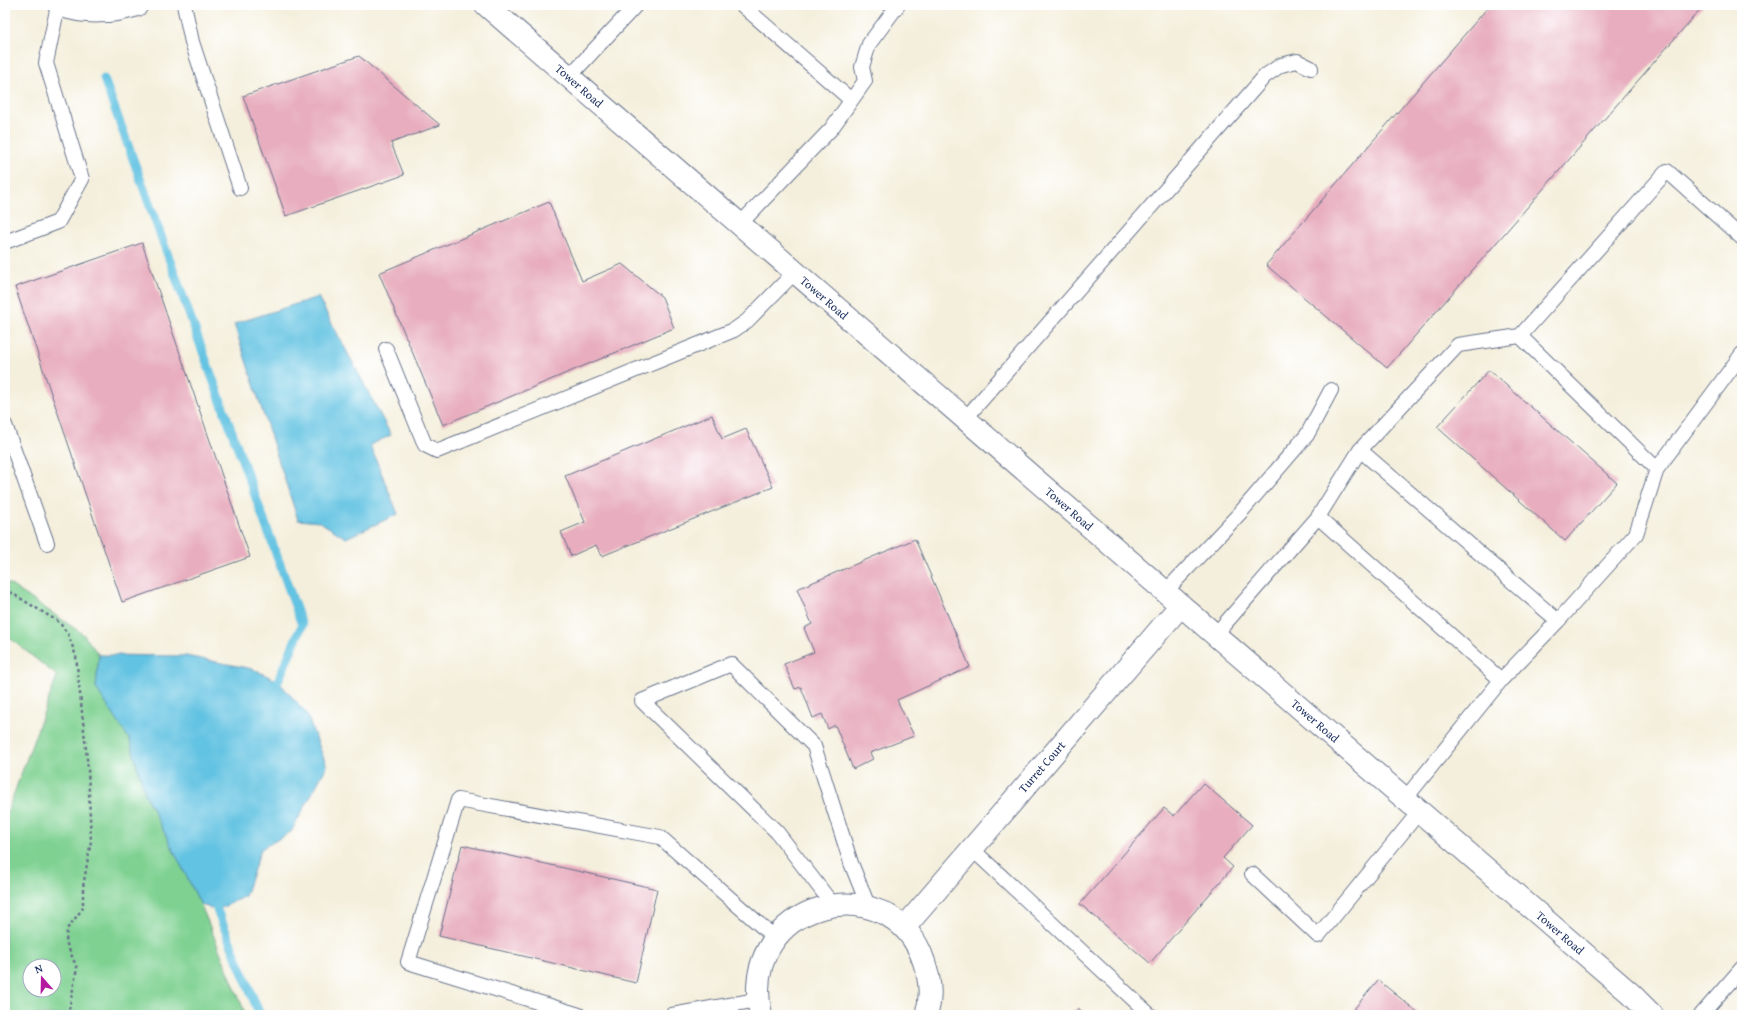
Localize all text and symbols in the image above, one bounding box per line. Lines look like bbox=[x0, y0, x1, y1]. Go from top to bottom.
street label: Tower Road bbox=[552, 60, 608, 112]
street label: Tower Road bbox=[797, 272, 853, 324]
street label: Tower Road bbox=[1042, 483, 1098, 535]
street label: Tower Road bbox=[1288, 695, 1344, 747]
street label: Turret Court bbox=[1014, 736, 1069, 796]
street label: Tower Road bbox=[1533, 907, 1589, 959]
north arrow bbox=[22, 958, 62, 998]
text: N bbox=[32, 960, 45, 977]

